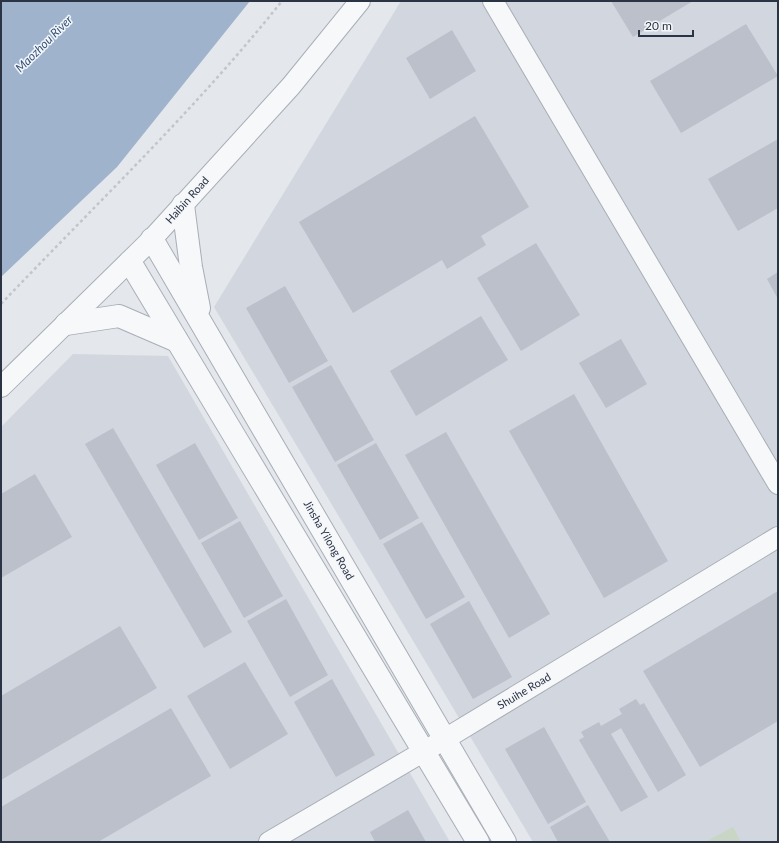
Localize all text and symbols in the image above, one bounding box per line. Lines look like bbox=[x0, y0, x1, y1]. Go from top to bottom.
water label: Maozhou River bbox=[12, 11, 76, 75]
scale bar bbox=[639, 12, 693, 38]
text: 20 m bbox=[645, 18, 672, 33]
street label: Haibin Road bbox=[162, 174, 211, 226]
street label: Jinsha Yilong Road bbox=[301, 498, 357, 582]
street label: Shuihe Road bbox=[495, 670, 553, 712]

